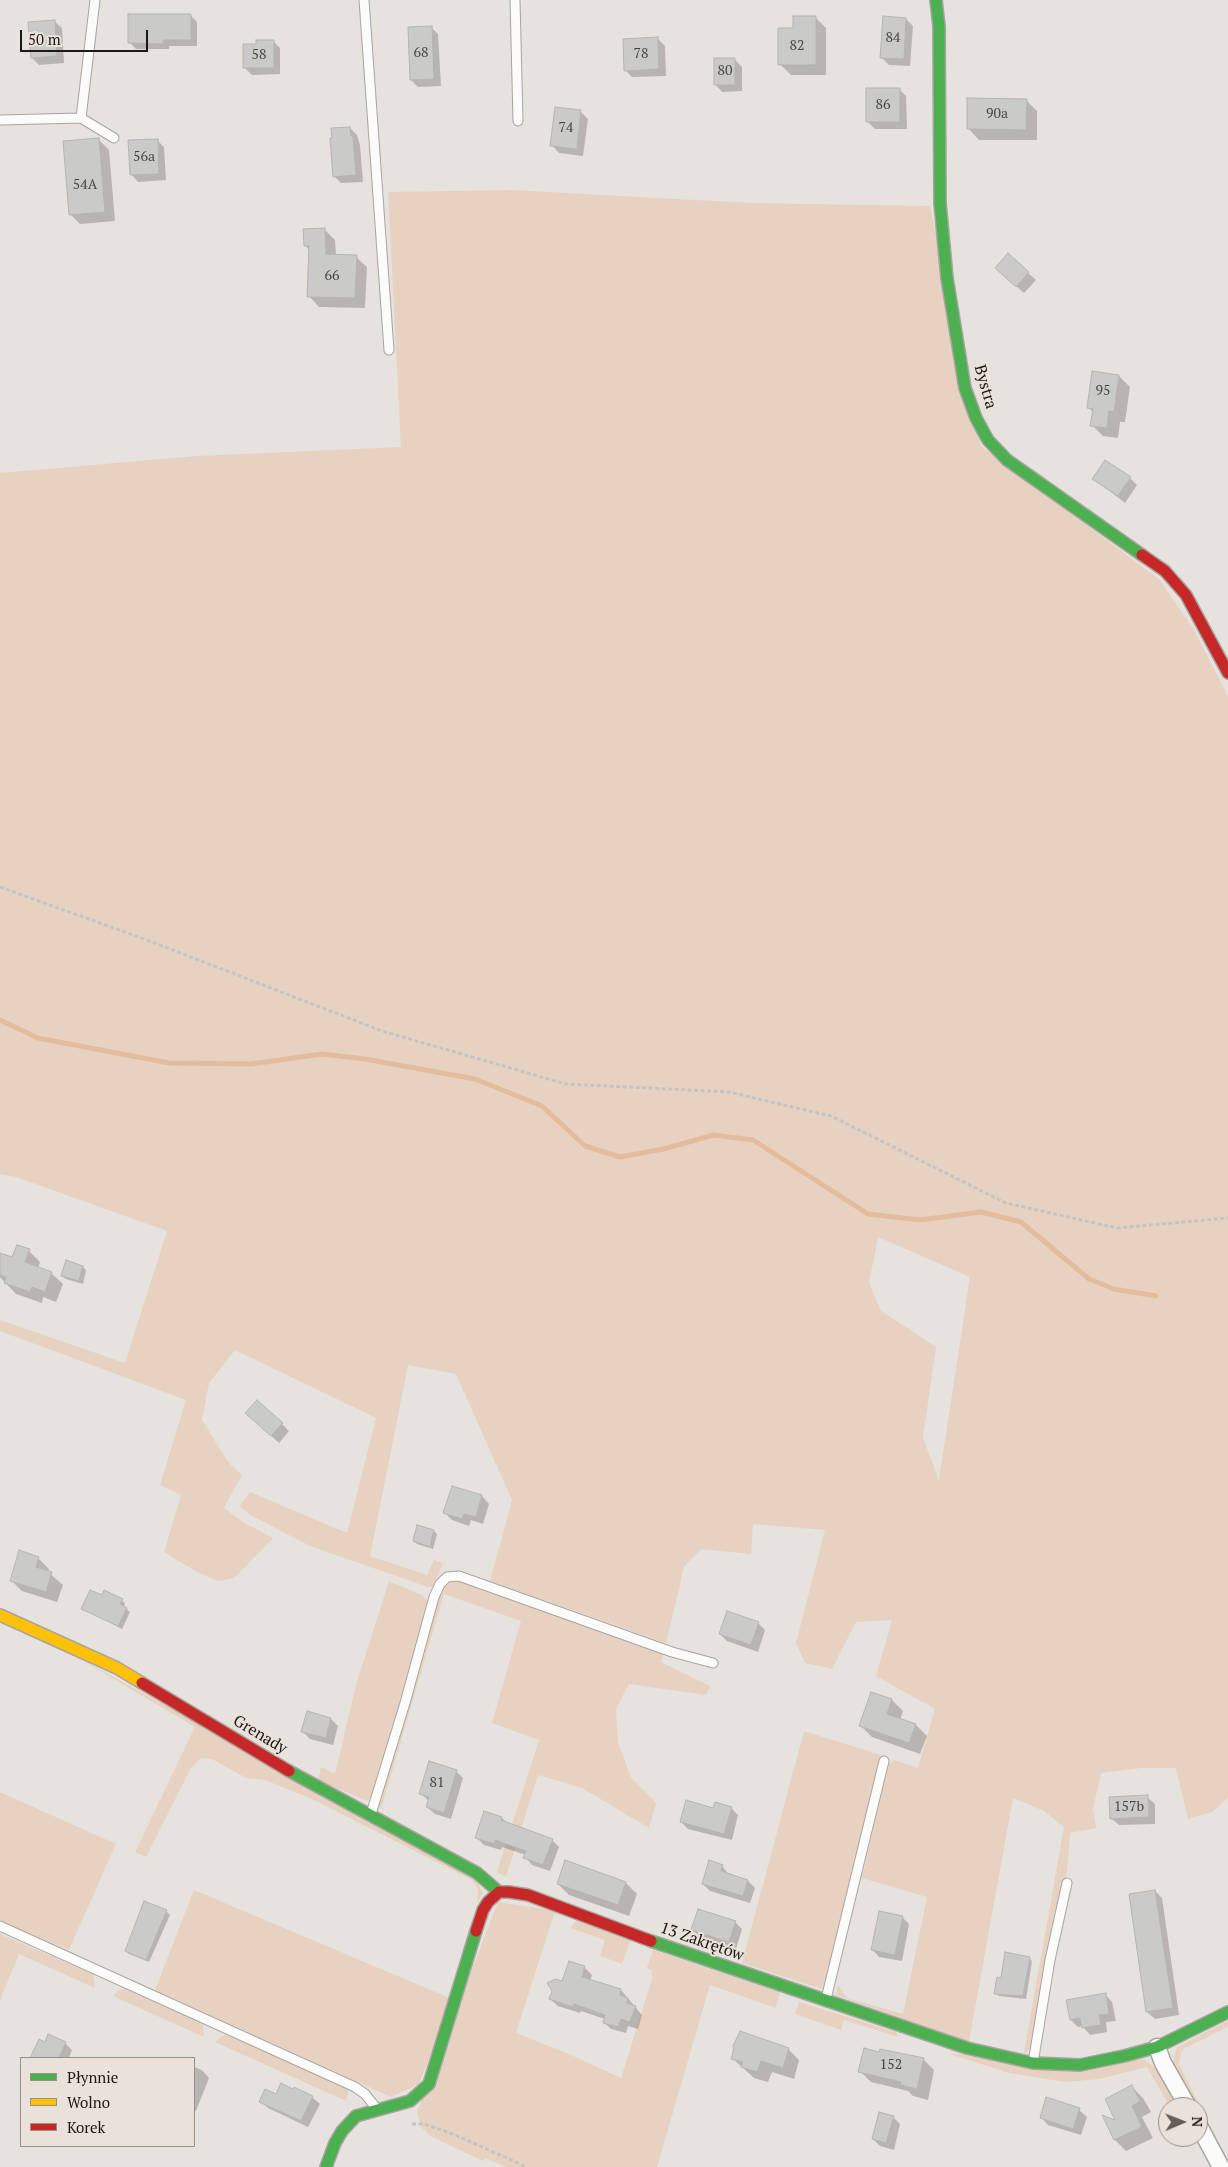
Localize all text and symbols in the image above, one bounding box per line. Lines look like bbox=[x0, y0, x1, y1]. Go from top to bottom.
scale bar bbox=[22, 20, 150, 52]
text: 50 m bbox=[28, 29, 61, 49]
house number: 84 bbox=[886, 30, 900, 46]
house number: 82 bbox=[790, 38, 804, 54]
house number: 68 bbox=[414, 45, 428, 61]
house number: 78 bbox=[634, 46, 648, 62]
house number: 58 bbox=[252, 47, 266, 63]
house number: 80 bbox=[718, 63, 732, 79]
house number: 86 bbox=[876, 97, 890, 113]
house number: 90a bbox=[986, 106, 1008, 122]
house number: 74 bbox=[559, 120, 573, 136]
house number: 56a bbox=[133, 149, 155, 165]
house number: 54A bbox=[73, 177, 97, 193]
house number: 66 bbox=[325, 268, 339, 284]
street label: Bystra bbox=[970, 363, 1000, 411]
house number: 95 bbox=[1096, 383, 1110, 399]
street label: Grenady bbox=[229, 1711, 291, 1759]
house number: 81 bbox=[430, 1775, 444, 1791]
house number: 157b bbox=[1114, 1799, 1144, 1815]
street label: 13 Zakrętów bbox=[658, 1919, 746, 1965]
legend bbox=[20, 2057, 195, 2147]
house number: 152 bbox=[880, 2057, 902, 2073]
text: Płynnie bbox=[67, 2067, 118, 2087]
text: Wolno bbox=[67, 2092, 110, 2112]
north arrow bbox=[1158, 2097, 1208, 2147]
text: N bbox=[1188, 2116, 1207, 2127]
text: Korek bbox=[67, 2117, 105, 2137]

